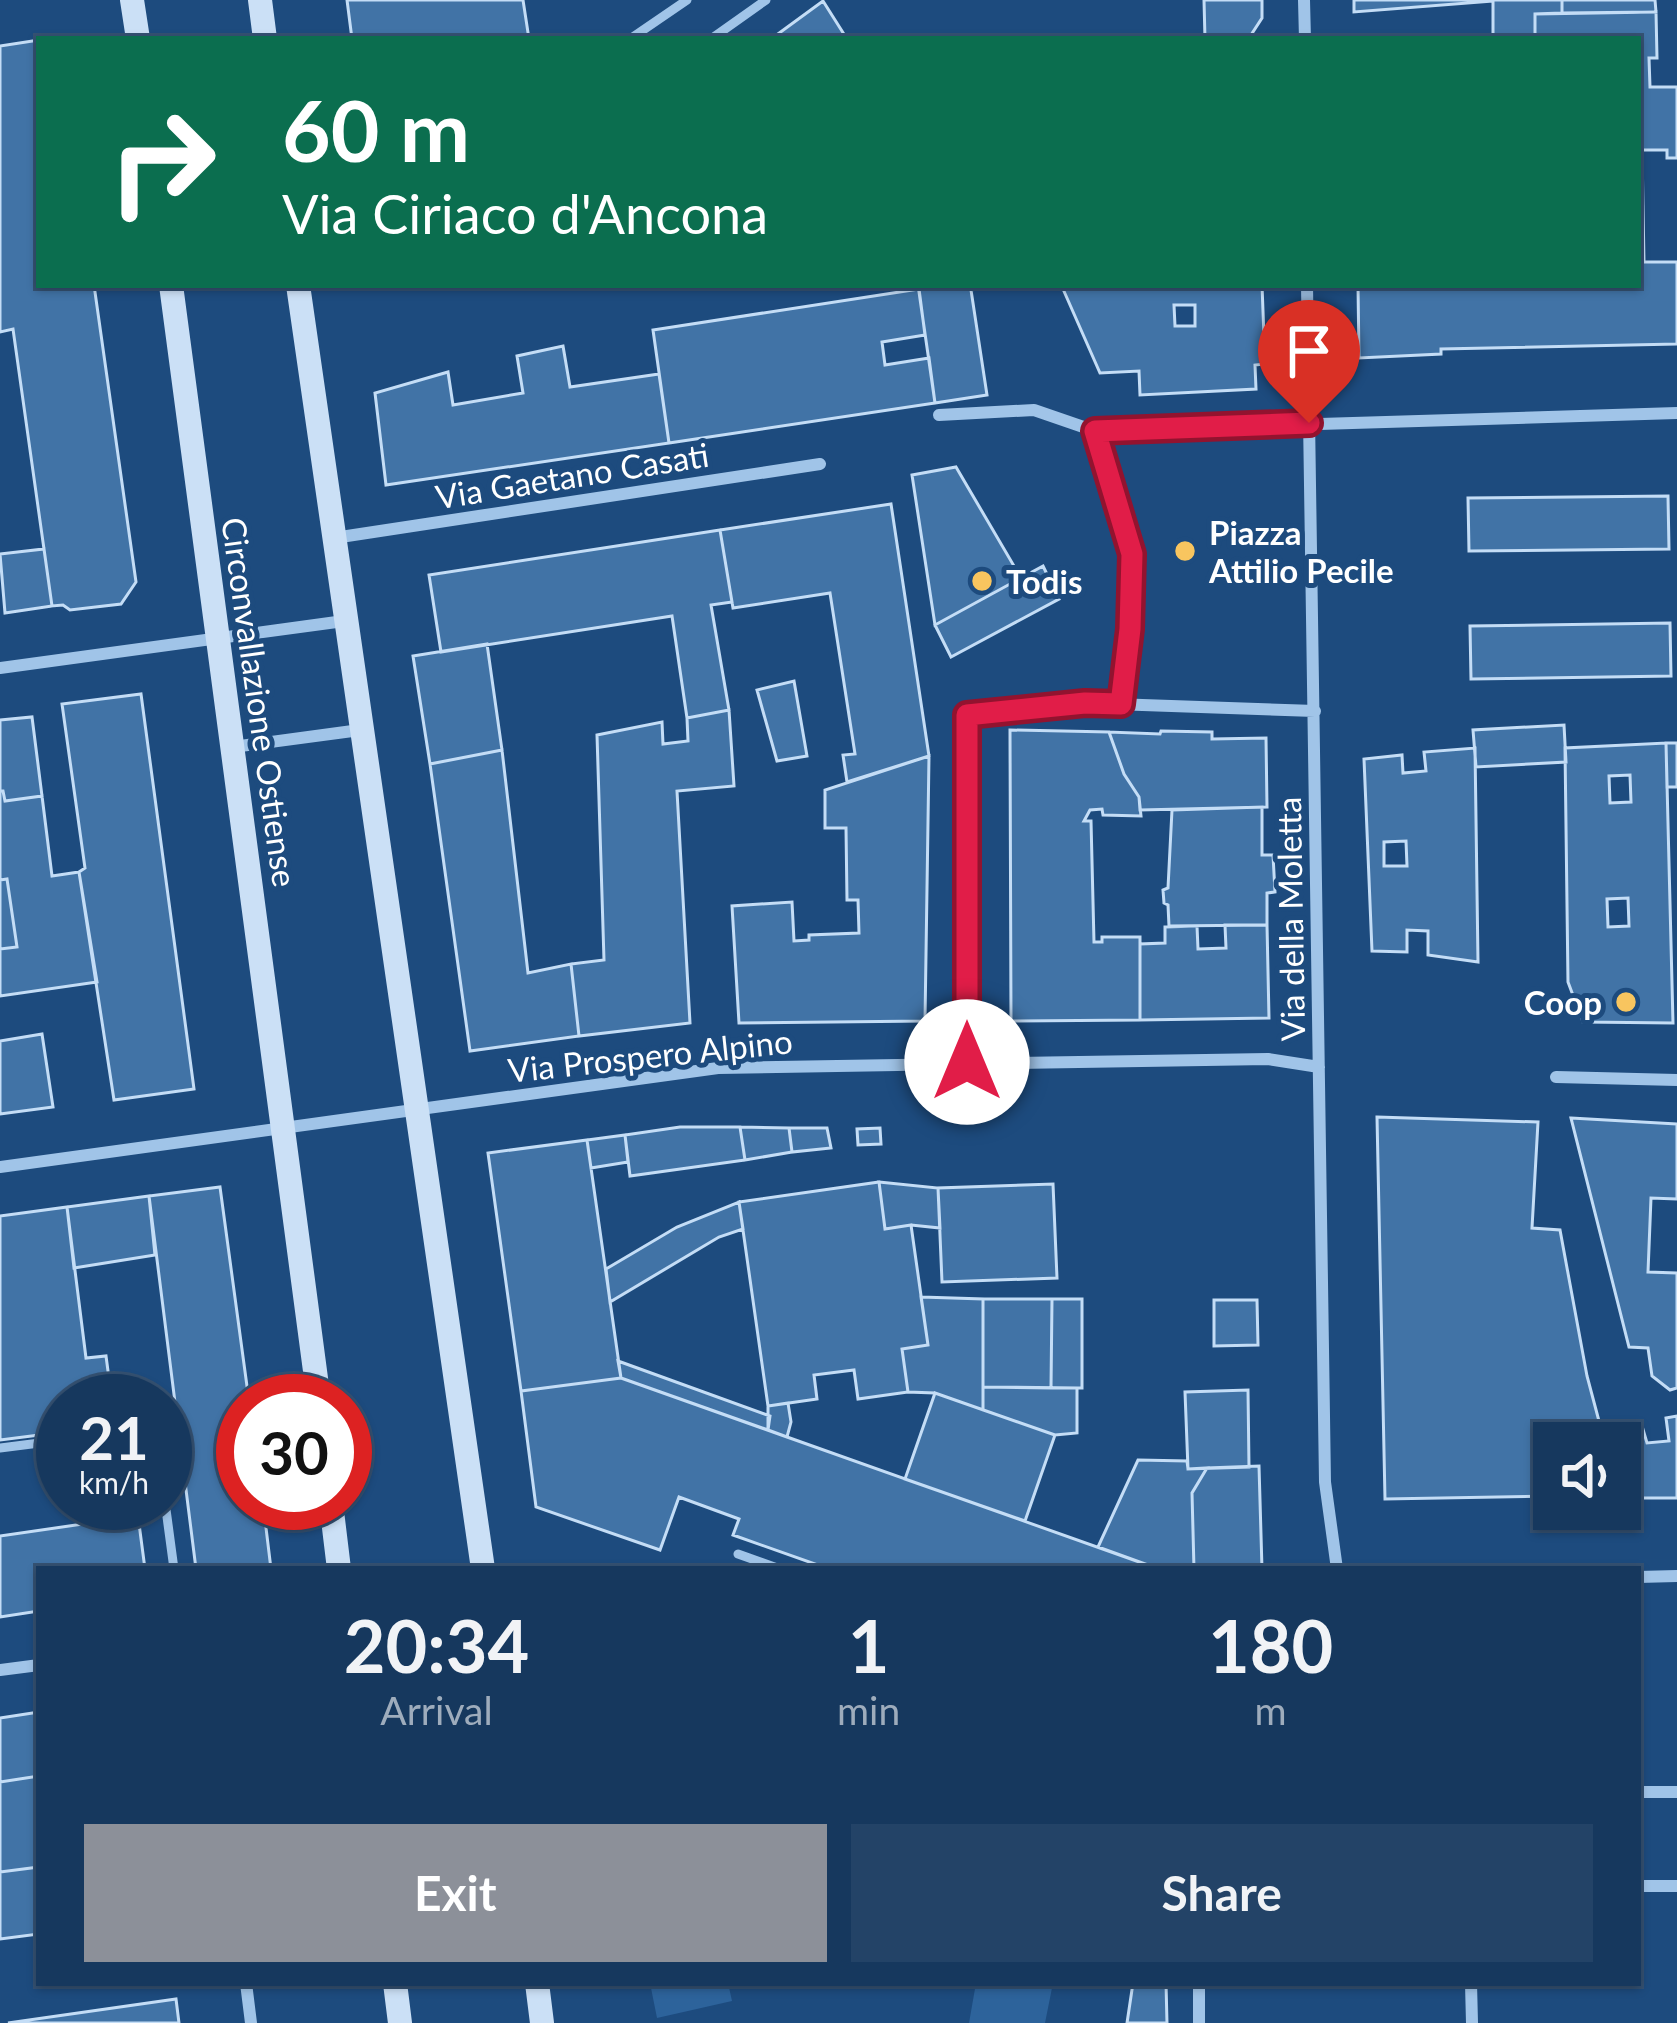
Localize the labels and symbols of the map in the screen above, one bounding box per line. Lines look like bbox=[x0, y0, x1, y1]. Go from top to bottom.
pin bbox=[1258, 300, 1360, 423]
street label: Via Gaetano Casati bbox=[433, 434, 711, 516]
place label: Piazza Attilio Pecile bbox=[1208, 512, 1394, 590]
street label: Circonvallazione Ostiense bbox=[214, 515, 306, 889]
marker: Piazza Attilio Pecile bbox=[1172, 538, 1198, 564]
place label: Todis bbox=[1006, 561, 1082, 601]
marker: Todis bbox=[969, 568, 995, 594]
street label: Via della Moletta bbox=[1268, 797, 1312, 1041]
place label: Coop bbox=[1524, 982, 1602, 1022]
marker: Coop bbox=[1613, 989, 1639, 1015]
position arrow bbox=[904, 999, 1030, 1125]
street label: Via Prospero Alpino bbox=[506, 1020, 794, 1090]
speed limit sign: 30 bbox=[216, 1374, 372, 1530]

